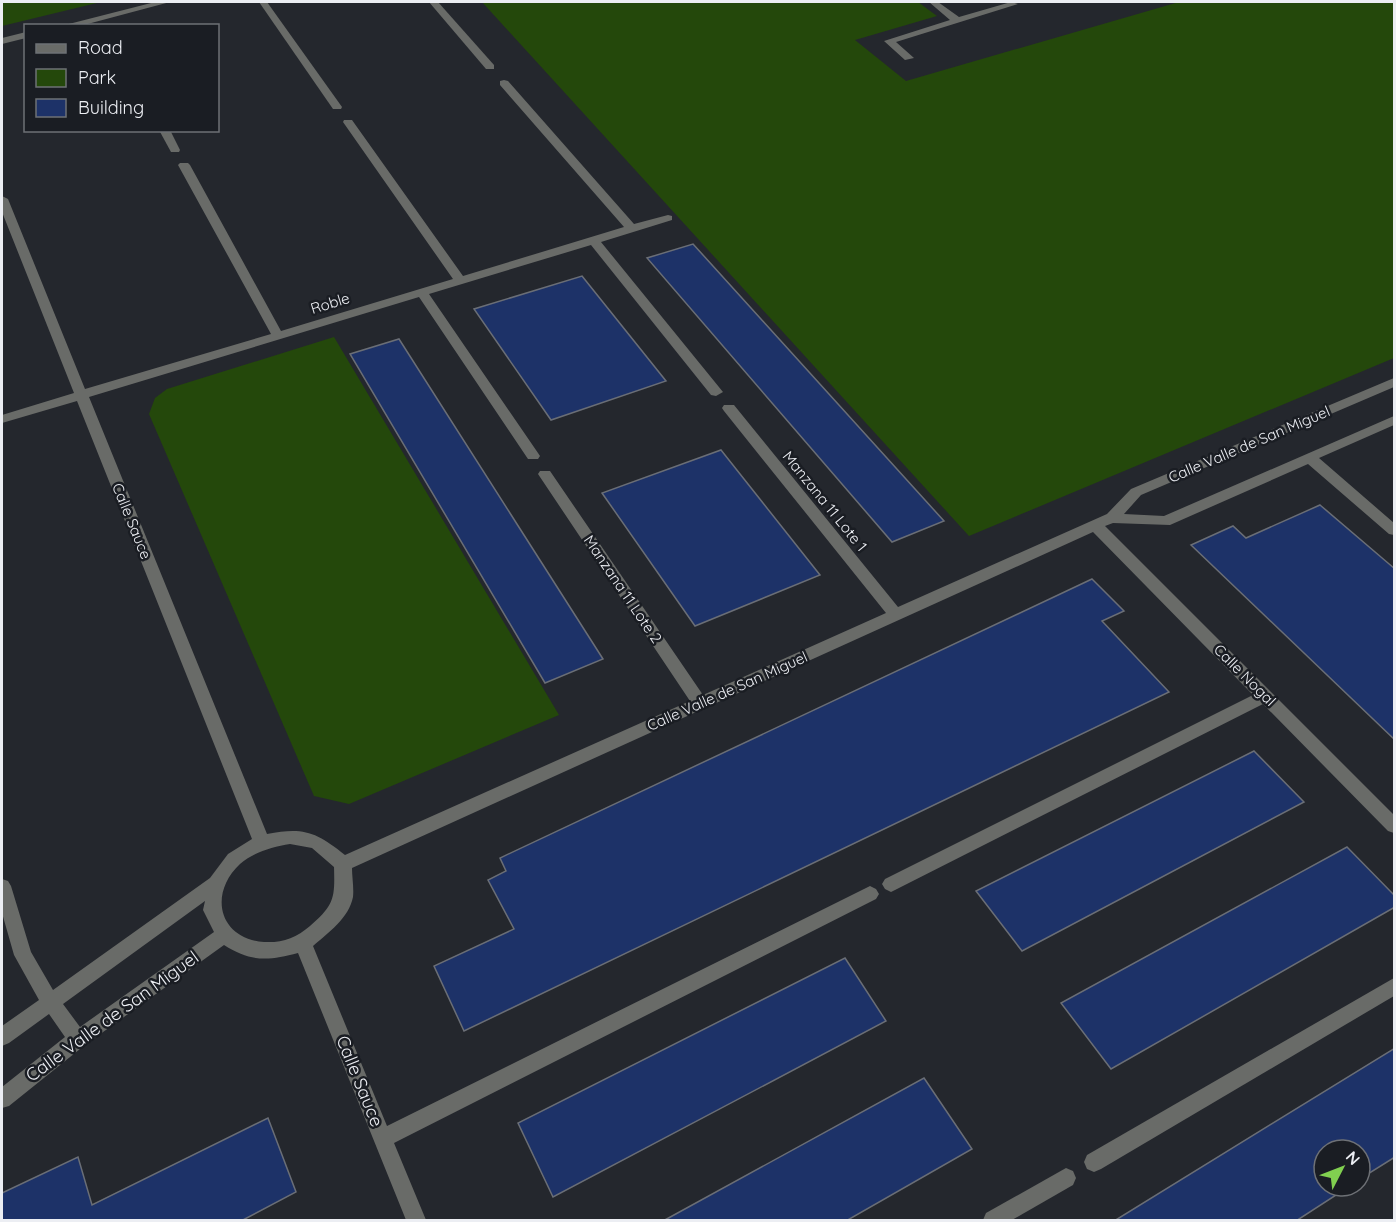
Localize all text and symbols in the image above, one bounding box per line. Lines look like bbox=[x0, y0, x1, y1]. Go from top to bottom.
legend bbox=[24, 24, 219, 132]
text: Road bbox=[78, 36, 123, 59]
text: Park bbox=[78, 66, 116, 89]
text: Building bbox=[78, 96, 144, 119]
street label: Roble bbox=[308, 288, 352, 318]
street label: Calle Valle de San Miguel bbox=[1165, 401, 1333, 487]
street label: Manzana 11 Lote 1 bbox=[779, 447, 871, 555]
street label: Calle Sauce bbox=[108, 480, 156, 562]
street label: Manzana 11 Lote 2 bbox=[580, 531, 666, 647]
street label: Calle Nogal bbox=[1210, 640, 1280, 710]
street label: Calle Valle de San Miguel bbox=[644, 647, 810, 735]
street label: Calle Valle de San Miguel bbox=[21, 945, 203, 1087]
street label: Calle Sauce bbox=[331, 1032, 389, 1130]
north arrow bbox=[1312, 1138, 1372, 1198]
text: N bbox=[1342, 1147, 1365, 1169]

